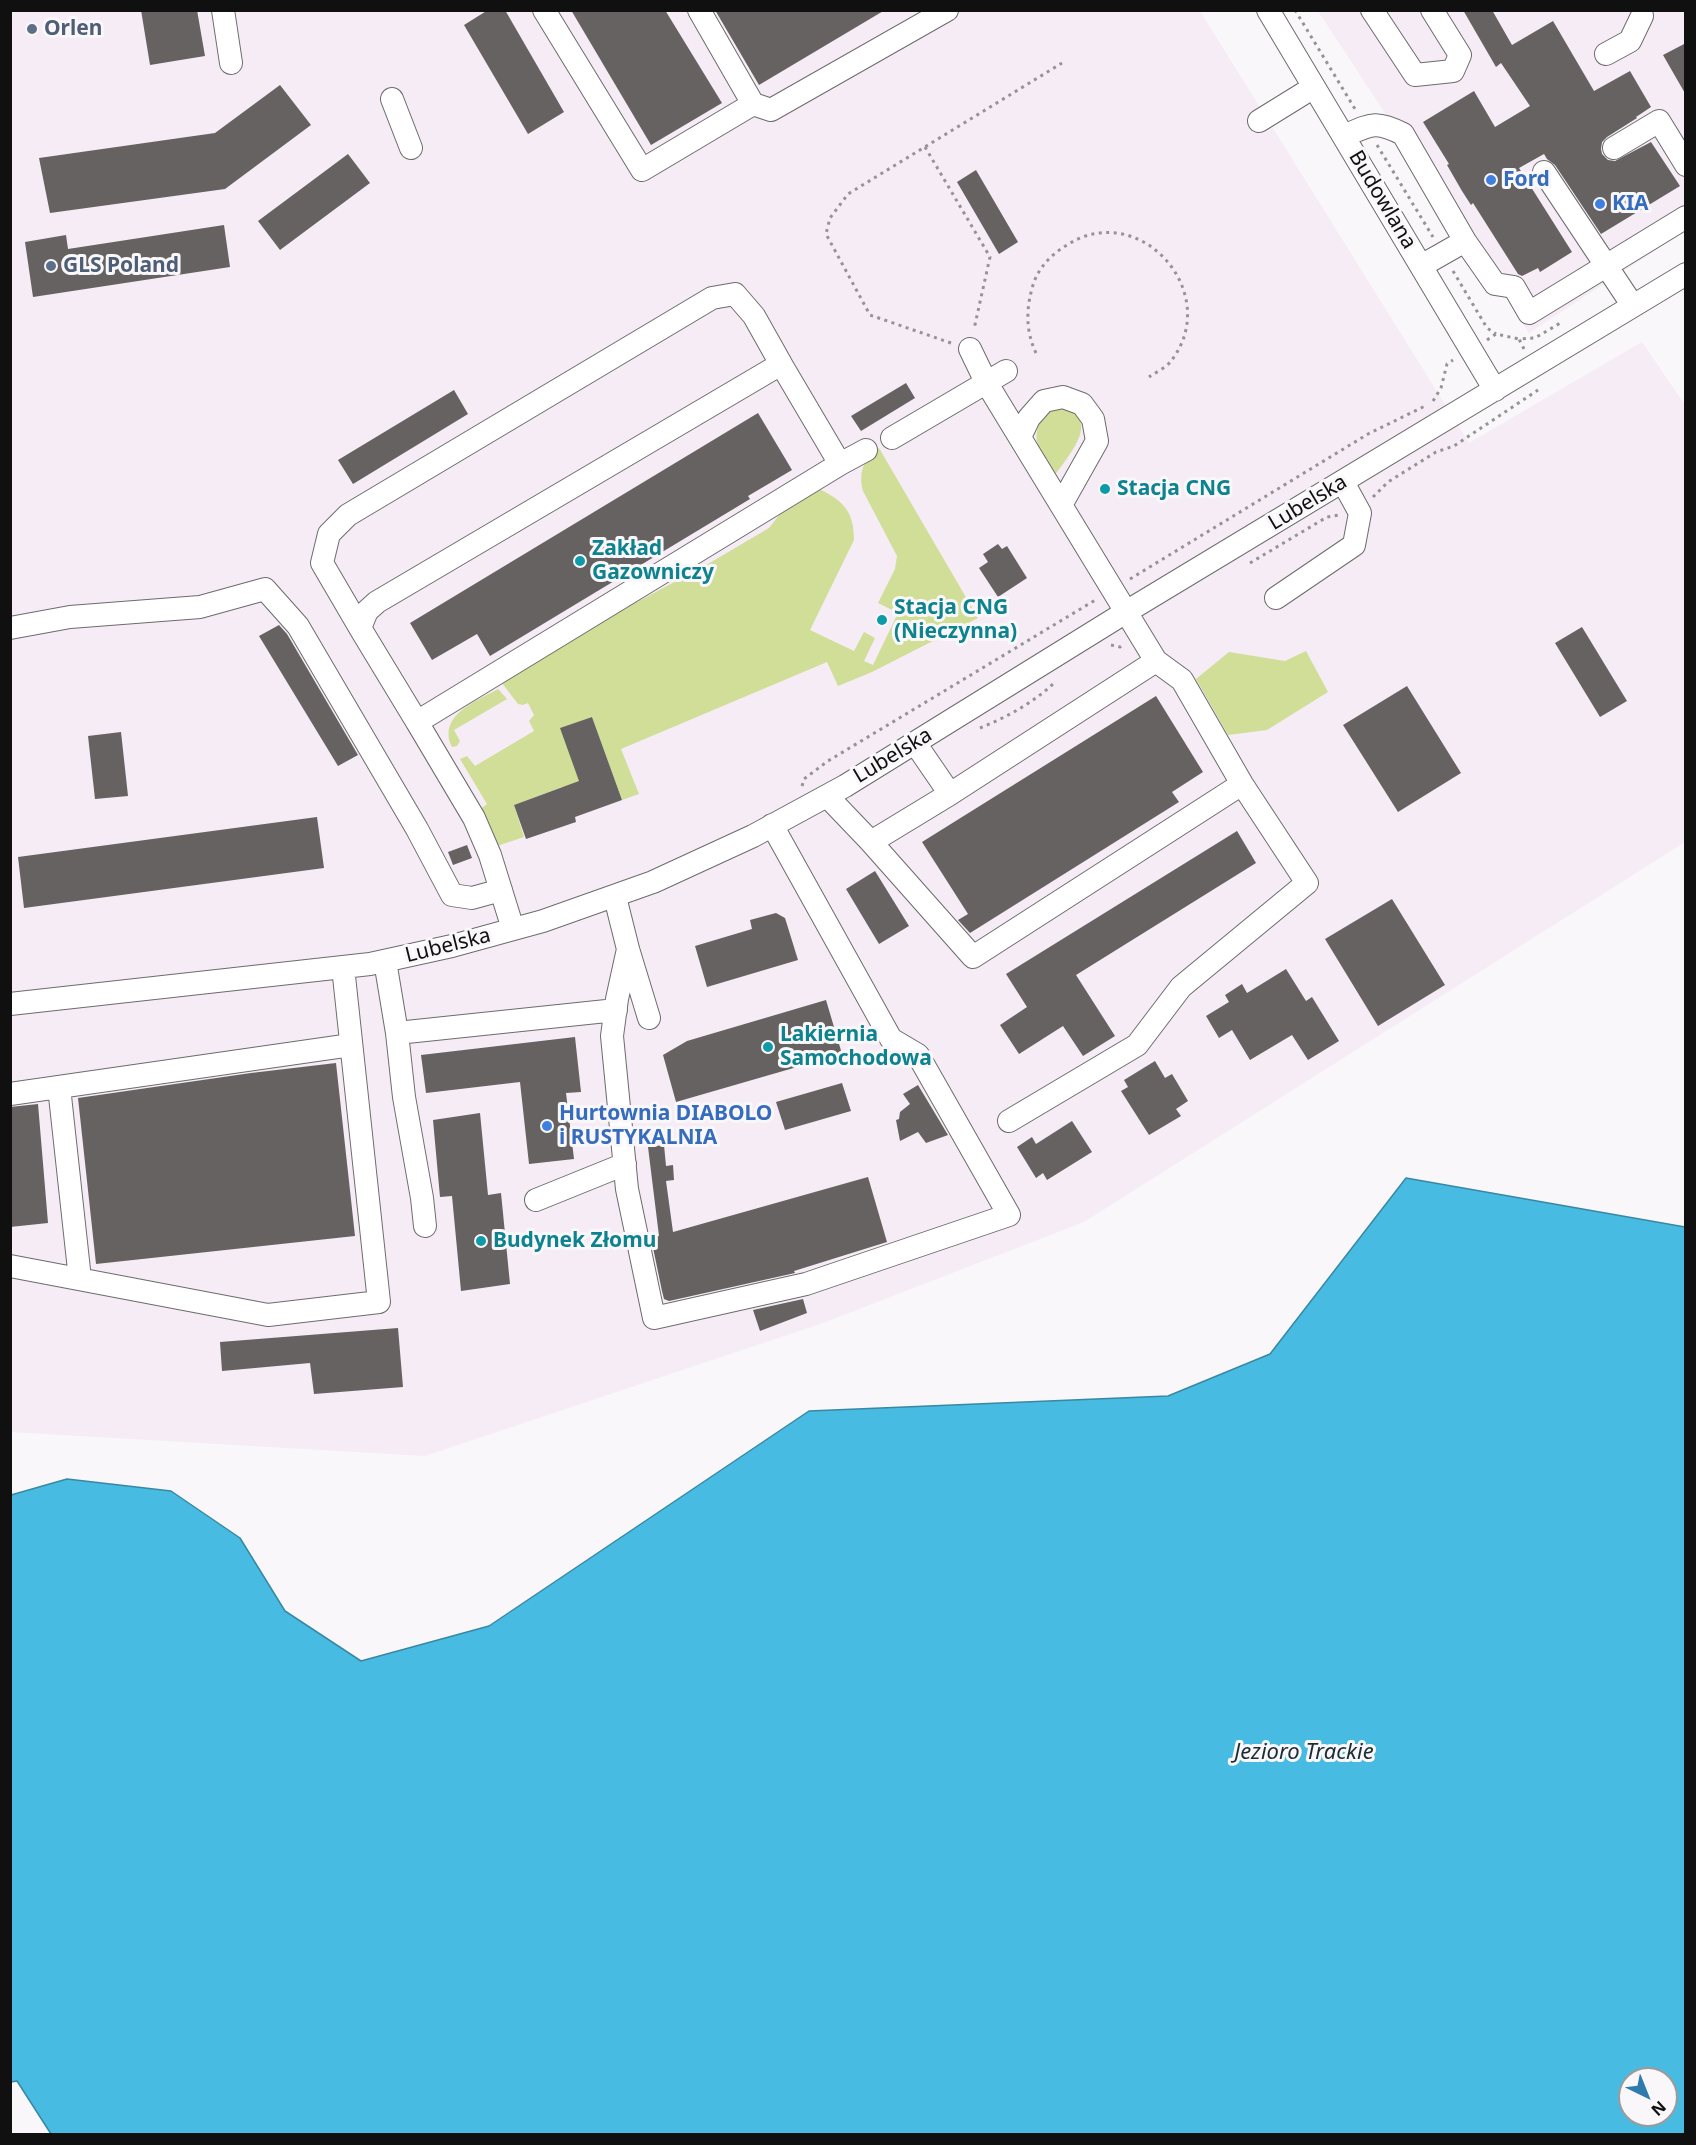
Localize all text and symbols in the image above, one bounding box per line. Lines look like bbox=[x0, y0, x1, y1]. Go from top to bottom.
place label: Orlen bbox=[44, 16, 102, 42]
marker: Orlen bbox=[25, 22, 39, 36]
street label: Budowlana bbox=[1343, 146, 1421, 254]
place label: Ford bbox=[1503, 167, 1550, 193]
marker: Ford bbox=[1484, 173, 1498, 187]
place label: KIA bbox=[1612, 191, 1649, 217]
marker: KIA bbox=[1593, 197, 1607, 211]
place label: GLS Poland bbox=[63, 253, 179, 279]
marker: GLS Poland bbox=[44, 259, 58, 273]
street label: Lubelska bbox=[1264, 470, 1352, 536]
place label: Stacja CNG bbox=[1117, 476, 1231, 502]
marker: Stacja CNG bbox=[1098, 482, 1112, 496]
place label: Zakład Gazowniczy bbox=[592, 536, 714, 586]
marker: Zakład Gazowniczy bbox=[573, 554, 587, 568]
place label: Stacja CNG (Nieczynna) bbox=[894, 595, 1017, 645]
marker: Stacja CNG (Nieczynna) bbox=[875, 613, 889, 627]
street label: Lubelska bbox=[849, 723, 937, 789]
street label: Lubelska bbox=[403, 923, 493, 969]
place label: Lakiernia Samochodowa bbox=[780, 1022, 932, 1072]
marker: Lakiernia Samochodowa bbox=[761, 1040, 775, 1054]
place label: Hurtownia DIABOLO i RUSTYKALNIA bbox=[559, 1101, 772, 1151]
marker: Hurtownia DIABOLO i RUSTYKALNIA bbox=[540, 1119, 554, 1133]
place label: Budynek Złomu bbox=[493, 1228, 656, 1254]
marker: Budynek Złomu bbox=[474, 1234, 488, 1248]
water label: Jezioro Trackie bbox=[1234, 1740, 1374, 1766]
north arrow bbox=[1618, 2067, 1678, 2127]
text: N bbox=[1647, 2096, 1671, 2121]

